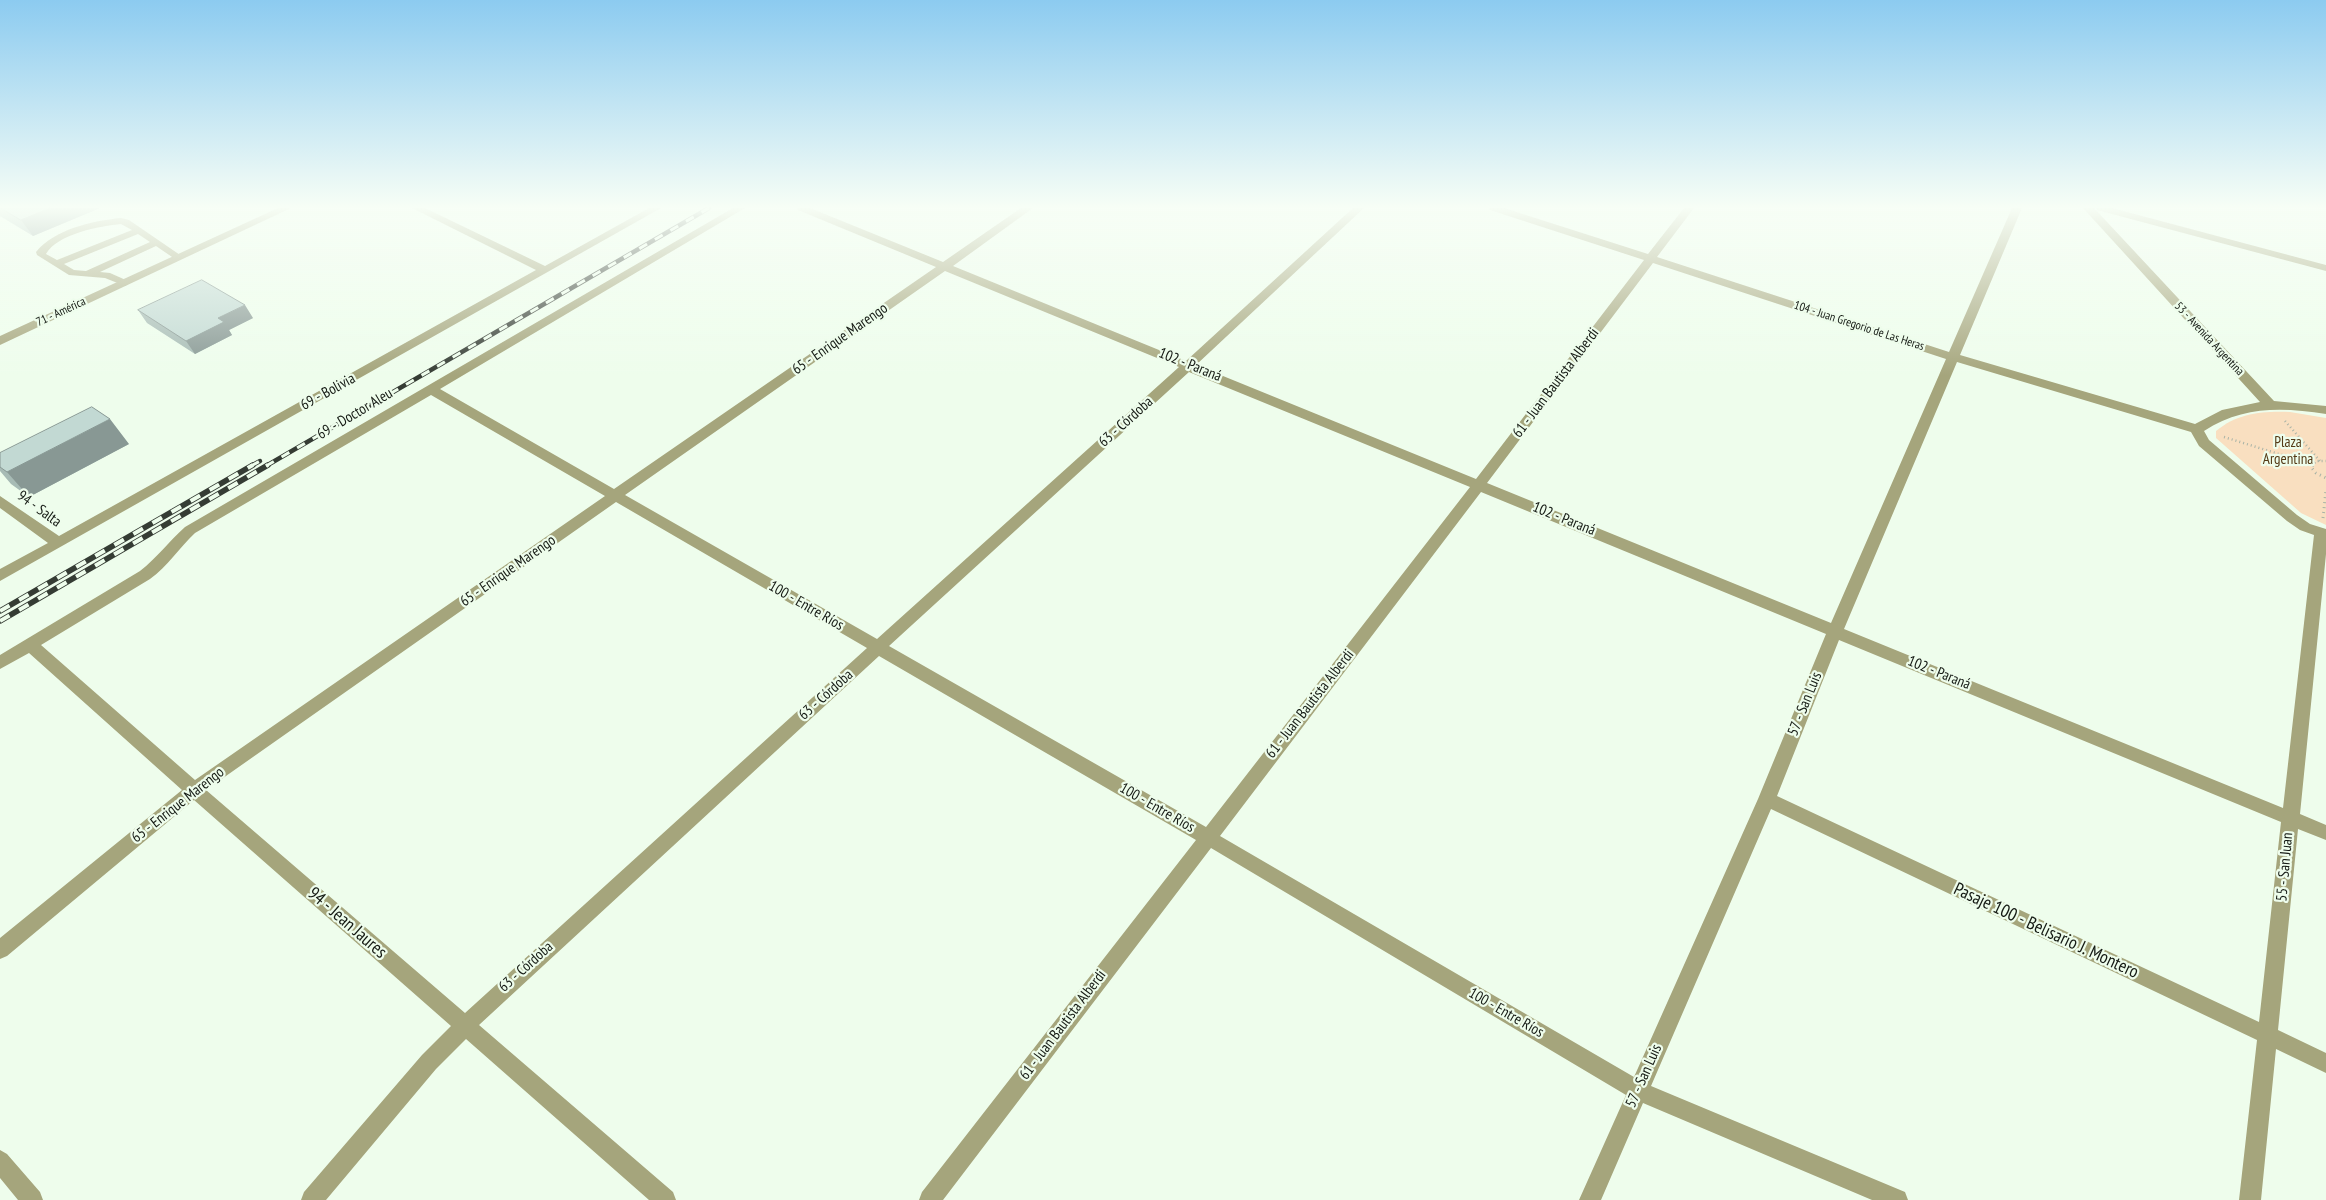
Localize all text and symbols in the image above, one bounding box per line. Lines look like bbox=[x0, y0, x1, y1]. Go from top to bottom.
street label: 71 - América bbox=[34, 294, 88, 330]
street label: 104 - Juan Gregorio de Las Heras bbox=[1792, 298, 1926, 354]
street label: 65 - Enrique Marengo bbox=[789, 299, 891, 379]
street label: 53 - Avenida Argentina bbox=[2171, 299, 2247, 379]
street label: 61 - Juan Bautista Alberdi bbox=[1509, 325, 1603, 441]
street label: 102 - Paraná bbox=[1156, 344, 1224, 386]
street label: 69 - Bolivia bbox=[298, 370, 358, 414]
street label: 69 - Doctor Aleu bbox=[314, 384, 396, 444]
street label: 63 - Córdoba bbox=[1095, 393, 1157, 451]
park label: Plaza Argentina bbox=[2263, 434, 2313, 469]
street label: 94 - Salta bbox=[13, 487, 65, 531]
street label: 102 - Paraná bbox=[1530, 498, 1598, 540]
street label: 65 - Enrique Marengo bbox=[457, 531, 559, 611]
street label: 100 - Entre Ríos bbox=[765, 577, 847, 635]
street label: 61 - Juan Bautista Alberdi bbox=[1262, 646, 1358, 762]
street label: 102 - Paraná bbox=[1905, 652, 1973, 694]
street label: 63 - Córdoba bbox=[795, 666, 857, 724]
street label: 57 - San Luis bbox=[1784, 669, 1826, 739]
street label: 65 - Enrique Marengo bbox=[128, 763, 228, 847]
street label: 100 - Entre Ríos bbox=[1116, 779, 1198, 837]
street label: 55 - San Juan bbox=[2273, 832, 2297, 902]
street label: Pasaje 100 - Belisario J. Montero bbox=[1950, 879, 2142, 983]
street label: 94 - Jean Jaures bbox=[303, 883, 391, 963]
street label: 63 - Córdoba bbox=[495, 938, 557, 996]
street label: 61 - Juan Bautista Alberdi bbox=[1016, 967, 1110, 1083]
street label: 100 - Entre Ríos bbox=[1465, 984, 1547, 1042]
street label: 57 - San Luis bbox=[1622, 1042, 1666, 1110]

